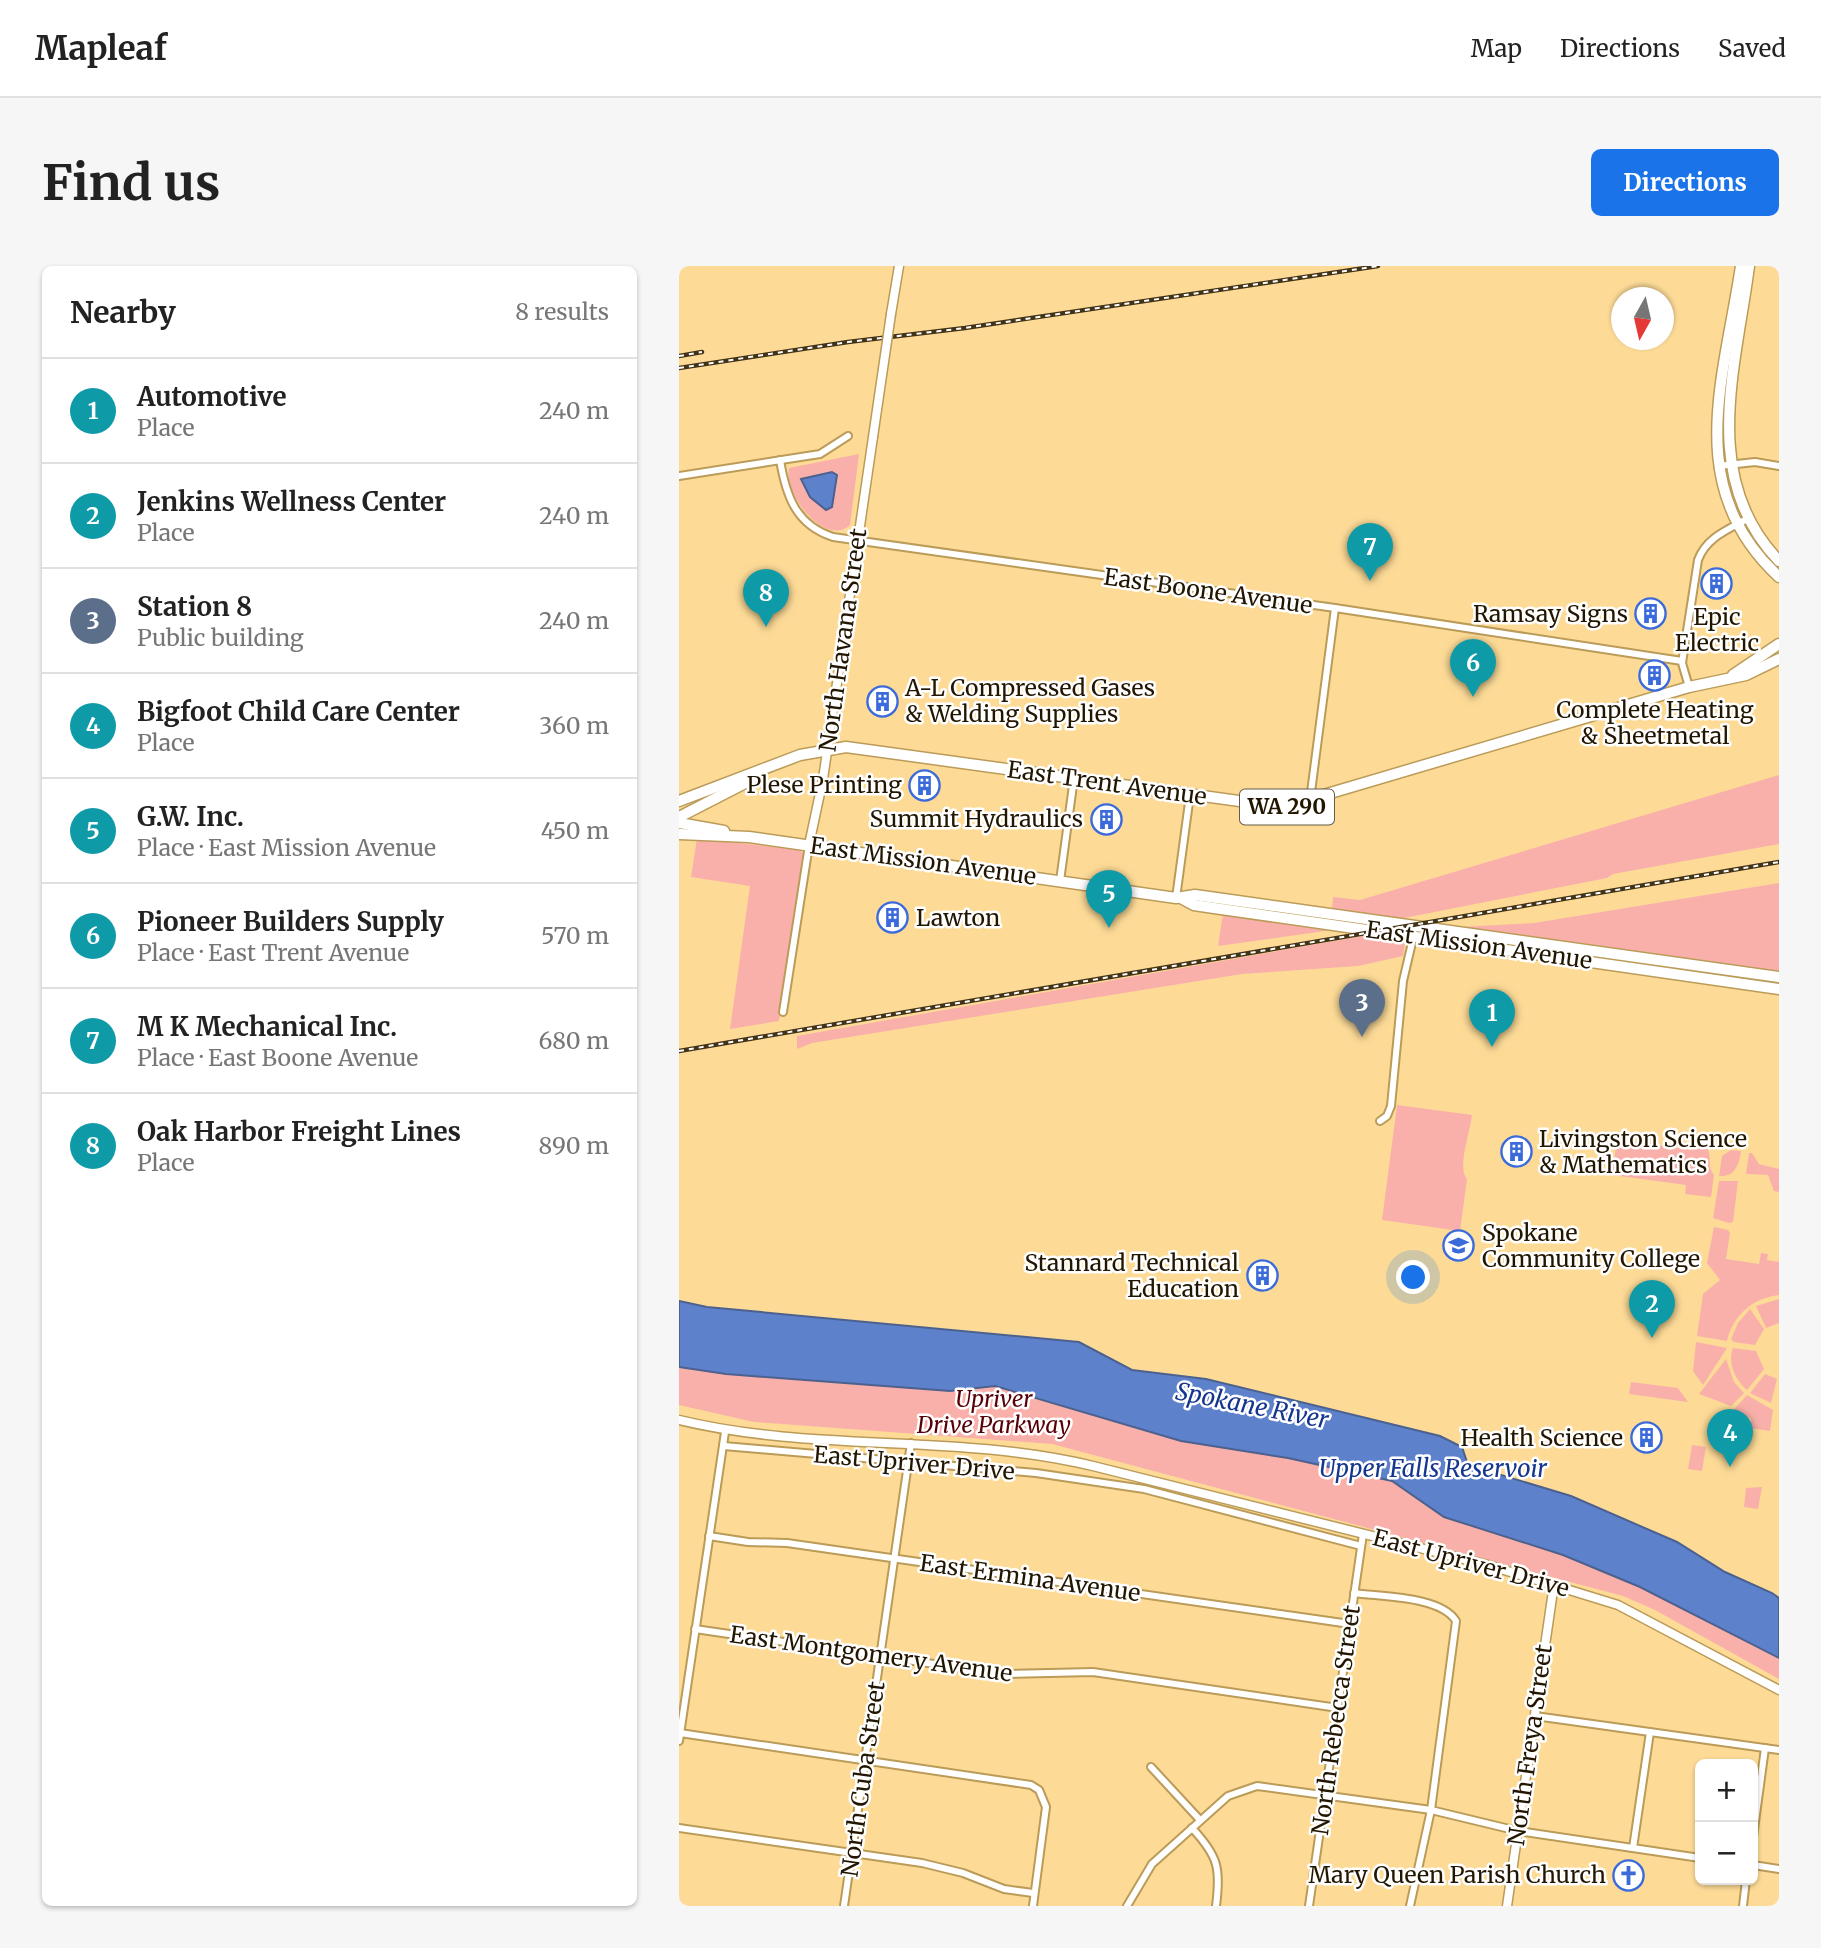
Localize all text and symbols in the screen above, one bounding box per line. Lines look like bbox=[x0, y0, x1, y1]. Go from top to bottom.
text: Mapleaf bbox=[35, 28, 167, 69]
text: Map bbox=[1471, 33, 1522, 64]
text: Directions bbox=[1560, 33, 1680, 64]
text: Saved bbox=[1718, 33, 1786, 64]
button: Directions bbox=[1591, 149, 1779, 216]
text: Find us bbox=[42, 152, 220, 213]
north arrow bbox=[1611, 287, 1674, 350]
text: Nearby bbox=[70, 293, 176, 331]
text: 8 results bbox=[515, 297, 609, 326]
text: Automotive bbox=[137, 380, 287, 413]
text: 1 bbox=[88, 396, 98, 425]
text: 240 m bbox=[539, 396, 609, 425]
text: Place bbox=[137, 413, 194, 442]
text: Jenkins Wellness Center bbox=[137, 485, 446, 518]
text: 2 bbox=[86, 501, 100, 530]
text: 240 m bbox=[539, 501, 609, 530]
text: Place bbox=[137, 518, 194, 547]
pin: 7 bbox=[1347, 523, 1393, 581]
street label: North Havana Street bbox=[812, 526, 873, 753]
street label: East Boone Avenue bbox=[1102, 562, 1314, 620]
building icon: Epic Electric bbox=[1700, 566, 1734, 600]
pin: 8 bbox=[743, 569, 789, 627]
text: Station 8 bbox=[137, 590, 252, 623]
building icon: Ramsay Signs bbox=[1634, 597, 1668, 631]
place label: Ramsay Signs bbox=[1473, 599, 1628, 628]
place label: Epic Electric bbox=[1675, 602, 1759, 657]
text: 3 bbox=[86, 606, 100, 635]
text: 240 m bbox=[539, 606, 609, 635]
text: Public building bbox=[137, 623, 304, 652]
pin: 6 bbox=[1450, 639, 1496, 697]
building icon: Complete Heating & Sheetmetal bbox=[1638, 659, 1672, 693]
place label: A-L Compressed Gases & Welding Supplies bbox=[904, 673, 1155, 728]
building icon: A-L Compressed Gases & Welding Supplies bbox=[865, 684, 899, 718]
text: Bigfoot Child Care Center bbox=[137, 695, 460, 728]
place label: Complete Heating & Sheetmetal bbox=[1556, 695, 1754, 750]
text: 4 bbox=[86, 711, 100, 740]
text: 360 m bbox=[539, 711, 609, 740]
text: Place bbox=[137, 728, 194, 757]
street label: East Trent Avenue bbox=[1005, 754, 1209, 811]
building icon: Plese Printing bbox=[908, 768, 942, 802]
place label: Plese Printing bbox=[746, 770, 902, 799]
road number: WA 290 bbox=[1240, 790, 1334, 824]
text: G.W. Inc. bbox=[137, 800, 244, 833]
building icon: Summit Hydraulics bbox=[1089, 802, 1123, 836]
place label: Summit Hydraulics bbox=[870, 804, 1083, 833]
text: 5 bbox=[86, 816, 100, 845]
text: 450 m bbox=[541, 816, 609, 845]
street label: East Mission Avenue bbox=[808, 830, 1038, 891]
text: Place · East Mission Avenue bbox=[137, 833, 436, 862]
pin: 5 bbox=[1086, 870, 1132, 928]
building icon: Lawton bbox=[876, 901, 910, 935]
place label: Lawton bbox=[916, 903, 1000, 932]
text: Pioneer Builders Supply bbox=[137, 905, 444, 938]
street label: East Mission Avenue bbox=[1364, 914, 1594, 975]
text: 6 bbox=[86, 921, 100, 950]
text: 570 m bbox=[541, 921, 609, 950]
text: Place · East Trent Avenue bbox=[137, 938, 409, 967]
pin: 3 bbox=[1339, 979, 1385, 1037]
pin: 1 bbox=[1469, 989, 1515, 1047]
text: M K Mechanical Inc. bbox=[137, 1010, 397, 1043]
text: 7 bbox=[86, 1026, 100, 1055]
text: 680 m bbox=[538, 1026, 609, 1055]
text: Place · East Boone Avenue bbox=[137, 1043, 418, 1072]
text: Oak Harbor Freight Lines bbox=[137, 1115, 461, 1148]
place label: Livingston Science & Mathematics bbox=[1539, 1124, 1747, 1179]
text: 8 bbox=[86, 1131, 100, 1160]
text: 890 m bbox=[539, 1131, 609, 1160]
building icon: Livingston Science & Mathematics bbox=[1499, 1135, 1533, 1169]
text: Place bbox=[137, 1148, 194, 1177]
place label: Spokane Community College bbox=[1482, 1218, 1700, 1273]
school or university icon: Spokane Community College bbox=[1442, 1229, 1476, 1263]
place label: Stannard Technical Education bbox=[1024, 1248, 1239, 1303]
building icon: Stannard Technical Education bbox=[1245, 1259, 1279, 1293]
your location bbox=[1396, 1260, 1430, 1294]
pin: 2 bbox=[1629, 1280, 1675, 1338]
water label: Spokane River bbox=[1173, 1376, 1332, 1436]
park label: Upriver Drive Parkway bbox=[916, 1384, 1071, 1439]
pin: 4 bbox=[1707, 1409, 1753, 1467]
building icon: Health Science bbox=[1629, 1421, 1663, 1455]
place label: Health Science bbox=[1461, 1423, 1623, 1452]
street label: East Upriver Drive bbox=[812, 1439, 1016, 1486]
water label: Upper Falls Reservoir bbox=[1319, 1453, 1548, 1484]
street label: East Upriver Drive bbox=[1370, 1522, 1572, 1603]
street label: East Ermina Avenue bbox=[918, 1548, 1142, 1607]
street label: North Rebecca Street bbox=[1305, 1603, 1366, 1837]
street label: East Montgomery Avenue bbox=[728, 1619, 1014, 1688]
street label: North Freya Street bbox=[1501, 1642, 1558, 1847]
street label: North Cuba Street bbox=[834, 1679, 891, 1879]
map controls bbox=[1695, 1759, 1758, 1885]
button: + bbox=[1695, 1759, 1758, 1822]
button: − bbox=[1695, 1822, 1758, 1885]
church icon: Mary Queen Parish Church bbox=[1612, 1858, 1646, 1892]
place label: Mary Queen Parish Church bbox=[1309, 1860, 1606, 1889]

